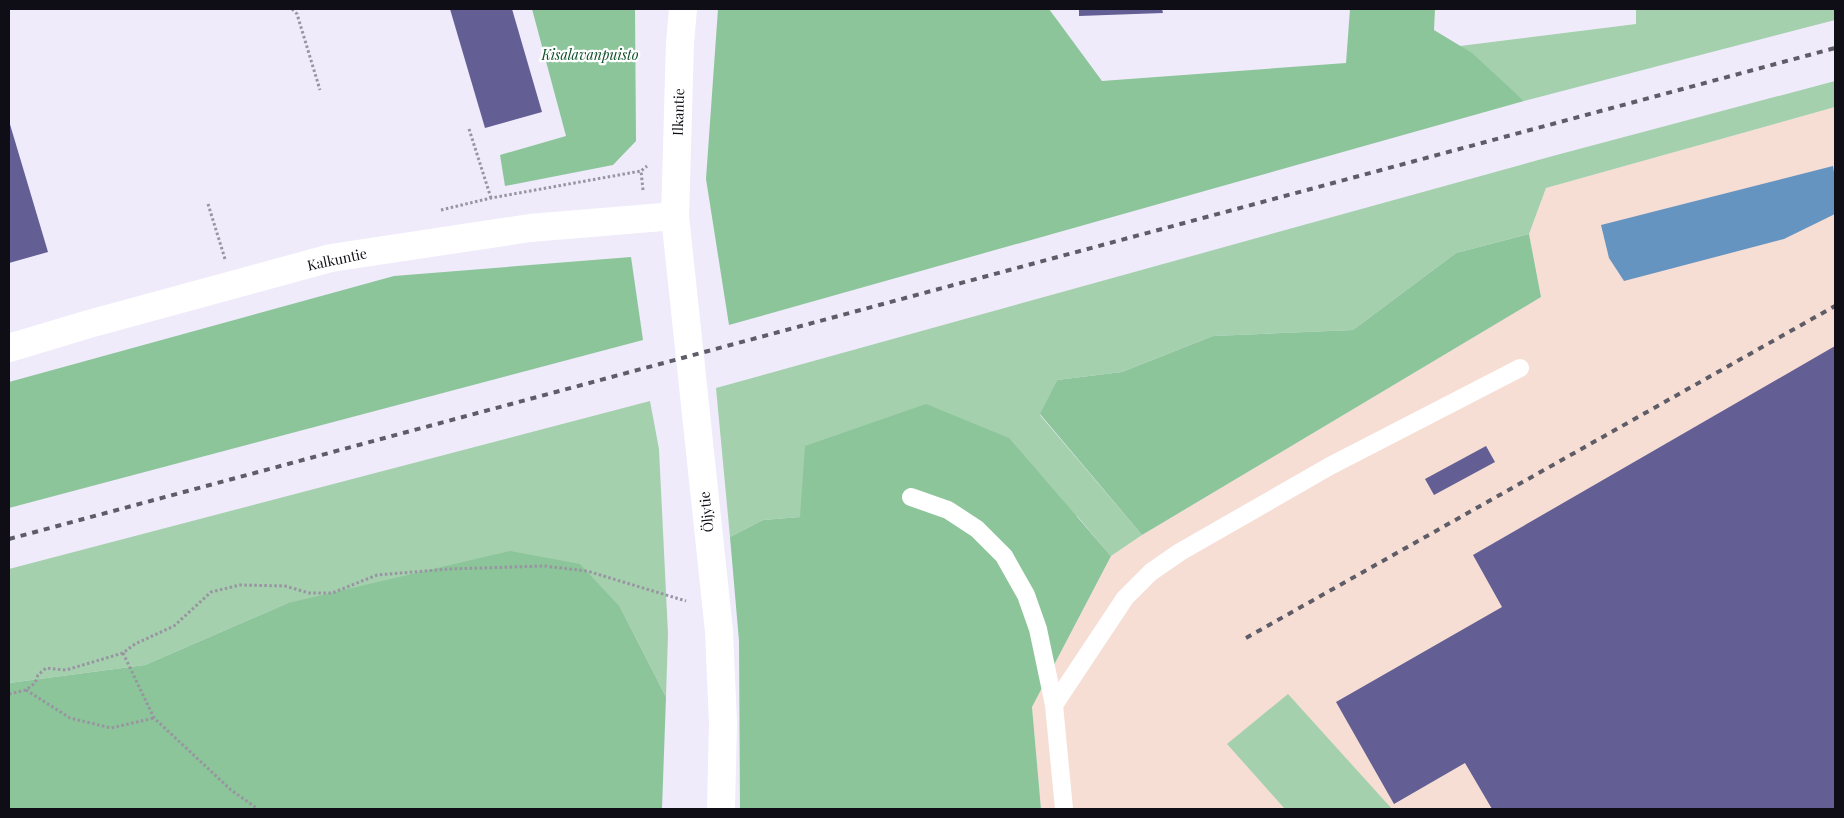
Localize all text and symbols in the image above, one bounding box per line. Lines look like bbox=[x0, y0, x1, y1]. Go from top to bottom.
park label: Kisalavanpuisto bbox=[540, 45, 639, 64]
street label: Ilkantie bbox=[668, 88, 688, 136]
street label: Kalkuntie bbox=[305, 243, 369, 275]
street label: Öljytie bbox=[694, 491, 718, 533]

